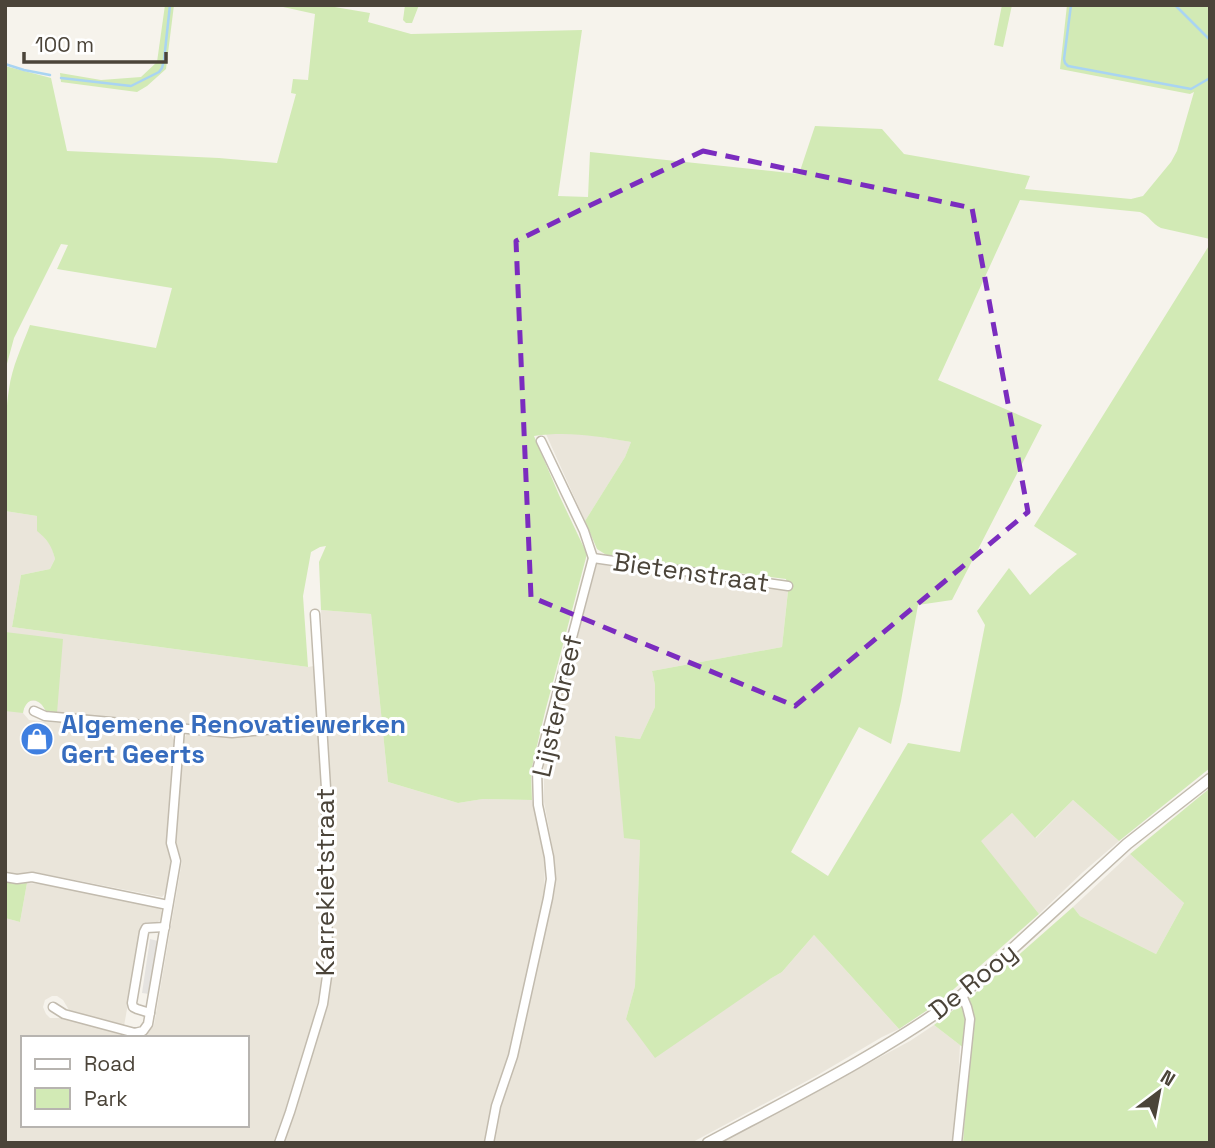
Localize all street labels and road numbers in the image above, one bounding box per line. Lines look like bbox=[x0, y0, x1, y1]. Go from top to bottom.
street label: Bietenstraat bbox=[611, 544, 771, 600]
street label: Lijsterdreef bbox=[524, 632, 590, 780]
street label: Karrekietstraat bbox=[308, 788, 342, 976]
street label: De Rooy bbox=[922, 935, 1024, 1027]

